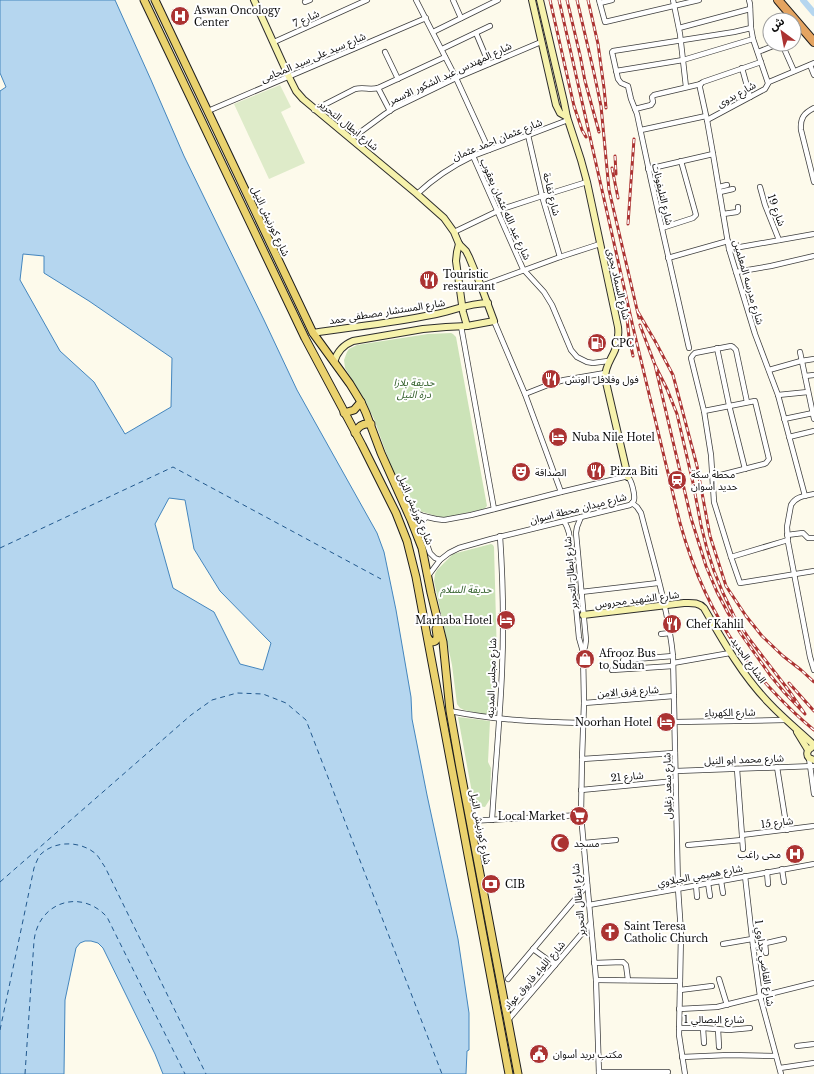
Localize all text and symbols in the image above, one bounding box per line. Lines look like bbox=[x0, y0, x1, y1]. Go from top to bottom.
place label: Aswan Oncology Center bbox=[193, 4, 281, 29]
hospital icon: Aswan Oncology Center bbox=[169, 5, 191, 27]
street label: شارع 7 bbox=[291, 7, 322, 31]
north arrow bbox=[762, 12, 802, 52]
text: ش bbox=[767, 14, 787, 33]
street label: شارع سيد على سيد المحامى bbox=[259, 29, 368, 86]
street label: شارع المهندس عبد الشكور الاسمر bbox=[386, 39, 514, 109]
street label: شارع بدوى bbox=[715, 78, 759, 111]
street label: شارع ابطال التحرير bbox=[315, 97, 381, 154]
street label: شارع عثمان احمد عثمان bbox=[450, 115, 545, 164]
street label: شارع عبد الله عثمان يعقوب bbox=[476, 156, 534, 262]
street label: شارع التليفونات bbox=[648, 162, 676, 227]
street label: شارع تفاحة bbox=[539, 171, 563, 217]
street label: شارع كورنيش النيل bbox=[248, 184, 293, 259]
street label: شارع 19 bbox=[764, 192, 788, 229]
street label: شارع مدرسه المعلمين bbox=[729, 238, 767, 326]
street label: شارع السماد بحرى bbox=[603, 247, 633, 321]
place label: Touristic restaurant bbox=[443, 268, 495, 293]
restaurant icon: Touristic restaurant bbox=[418, 269, 440, 291]
street label: شارع المستشار مصطفى حمد bbox=[328, 296, 446, 328]
fuel station icon: CPC bbox=[586, 332, 608, 354]
place label: CPC bbox=[611, 337, 634, 350]
restaurant icon: فول وفلافل الونش bbox=[540, 368, 562, 390]
place label: فول وفلافل الونش bbox=[565, 373, 639, 386]
park label: حديقة بلازا درة النيل bbox=[393, 376, 435, 401]
hotel icon: Nuba Nile Hotel bbox=[547, 426, 569, 448]
place label: Nuba Nile Hotel bbox=[572, 431, 655, 444]
restaurant icon: Pizza Biti bbox=[585, 460, 607, 482]
theatre icon: الصداقة bbox=[510, 461, 532, 483]
place label: Pizza Biti bbox=[610, 465, 659, 478]
place label: الصداقة bbox=[535, 466, 567, 479]
place label: محطة سكة حديد أسوان bbox=[691, 468, 738, 493]
station icon: محطة سكة حديد أسوان bbox=[666, 469, 688, 491]
street label: شارع كورنيش النيل bbox=[394, 472, 436, 547]
street label: شارع ميدان محطة اسوان bbox=[528, 490, 628, 528]
street label: شارع ابطال التحرير bbox=[561, 536, 581, 611]
park label: حديقة السلام bbox=[439, 583, 492, 597]
street label: شارع الشهيد محروس bbox=[594, 588, 680, 612]
hotel icon: Marhaba Hotel bbox=[495, 609, 517, 631]
restaurant icon: Chef Kahlil bbox=[661, 613, 683, 635]
place label: Marhaba Hotel bbox=[415, 614, 492, 627]
place label: Chef Kahlil bbox=[686, 618, 744, 631]
street label: الشارع الجديد bbox=[727, 635, 769, 686]
street label: شارع مجلس المدينه bbox=[484, 638, 500, 718]
place label: Afrooz Bus to Sudan bbox=[598, 647, 656, 672]
shop icon: Afrooz Bus to Sudan bbox=[574, 648, 596, 670]
street label: شارع فرق الامن bbox=[597, 683, 660, 701]
street label: شارع الكهرباء bbox=[704, 706, 756, 720]
hotel icon: Noorhan Hotel bbox=[655, 711, 677, 733]
place label: Noorhan Hotel bbox=[575, 716, 652, 729]
street label: شارع سعد زغلول bbox=[660, 752, 676, 819]
street label: شارع محمد ابو النيل bbox=[704, 752, 784, 768]
street label: شارع 21 bbox=[610, 769, 644, 785]
street label: شارع كورنيش النيل bbox=[466, 789, 494, 866]
supermarket icon: Local Market bbox=[568, 805, 590, 827]
place label: Local Market bbox=[498, 810, 565, 823]
street label: شارع 15 bbox=[760, 814, 794, 832]
mosque icon: مسجد bbox=[549, 832, 571, 854]
place label: مسجد bbox=[574, 837, 599, 850]
hospital icon: محى راغب bbox=[784, 843, 806, 865]
place label: محى راغب bbox=[737, 848, 781, 861]
street label: شارع هميمي الجبلاوي bbox=[656, 862, 744, 891]
street label: شارع ابطال التحرير bbox=[569, 863, 589, 938]
bank icon: CIB bbox=[480, 873, 502, 895]
place label: CIB bbox=[505, 878, 525, 891]
street label: شارع القاضي جداوي 1 bbox=[751, 919, 777, 1008]
place label: Saint Teresa Catholic Church bbox=[624, 920, 708, 945]
church icon: Saint Teresa Catholic Church bbox=[599, 921, 621, 943]
street label: شارع اللواء فاروق عواد bbox=[501, 938, 569, 1013]
street label: شارع البصالي 1 bbox=[684, 1013, 744, 1027]
public building icon: مكتب بريد أسوان bbox=[528, 1043, 550, 1065]
place label: مكتب بريد أسوان bbox=[553, 1048, 623, 1061]

